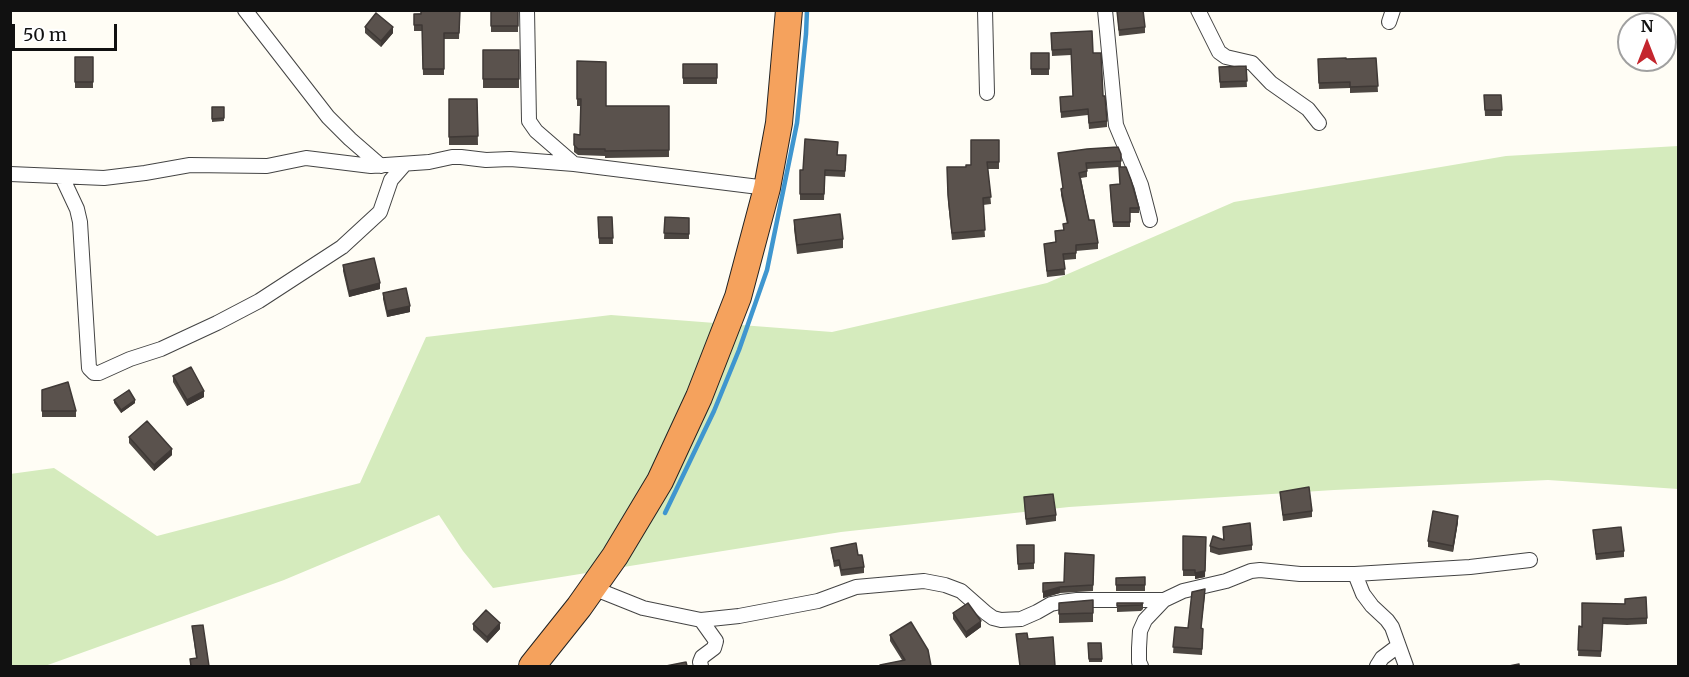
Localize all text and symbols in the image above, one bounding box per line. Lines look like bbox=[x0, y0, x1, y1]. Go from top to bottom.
scale bar bbox=[15, 12, 120, 50]
north arrow bbox=[1617, 12, 1677, 72]
text: N bbox=[1641, 16, 1653, 36]
text: 50 m bbox=[23, 23, 67, 46]

